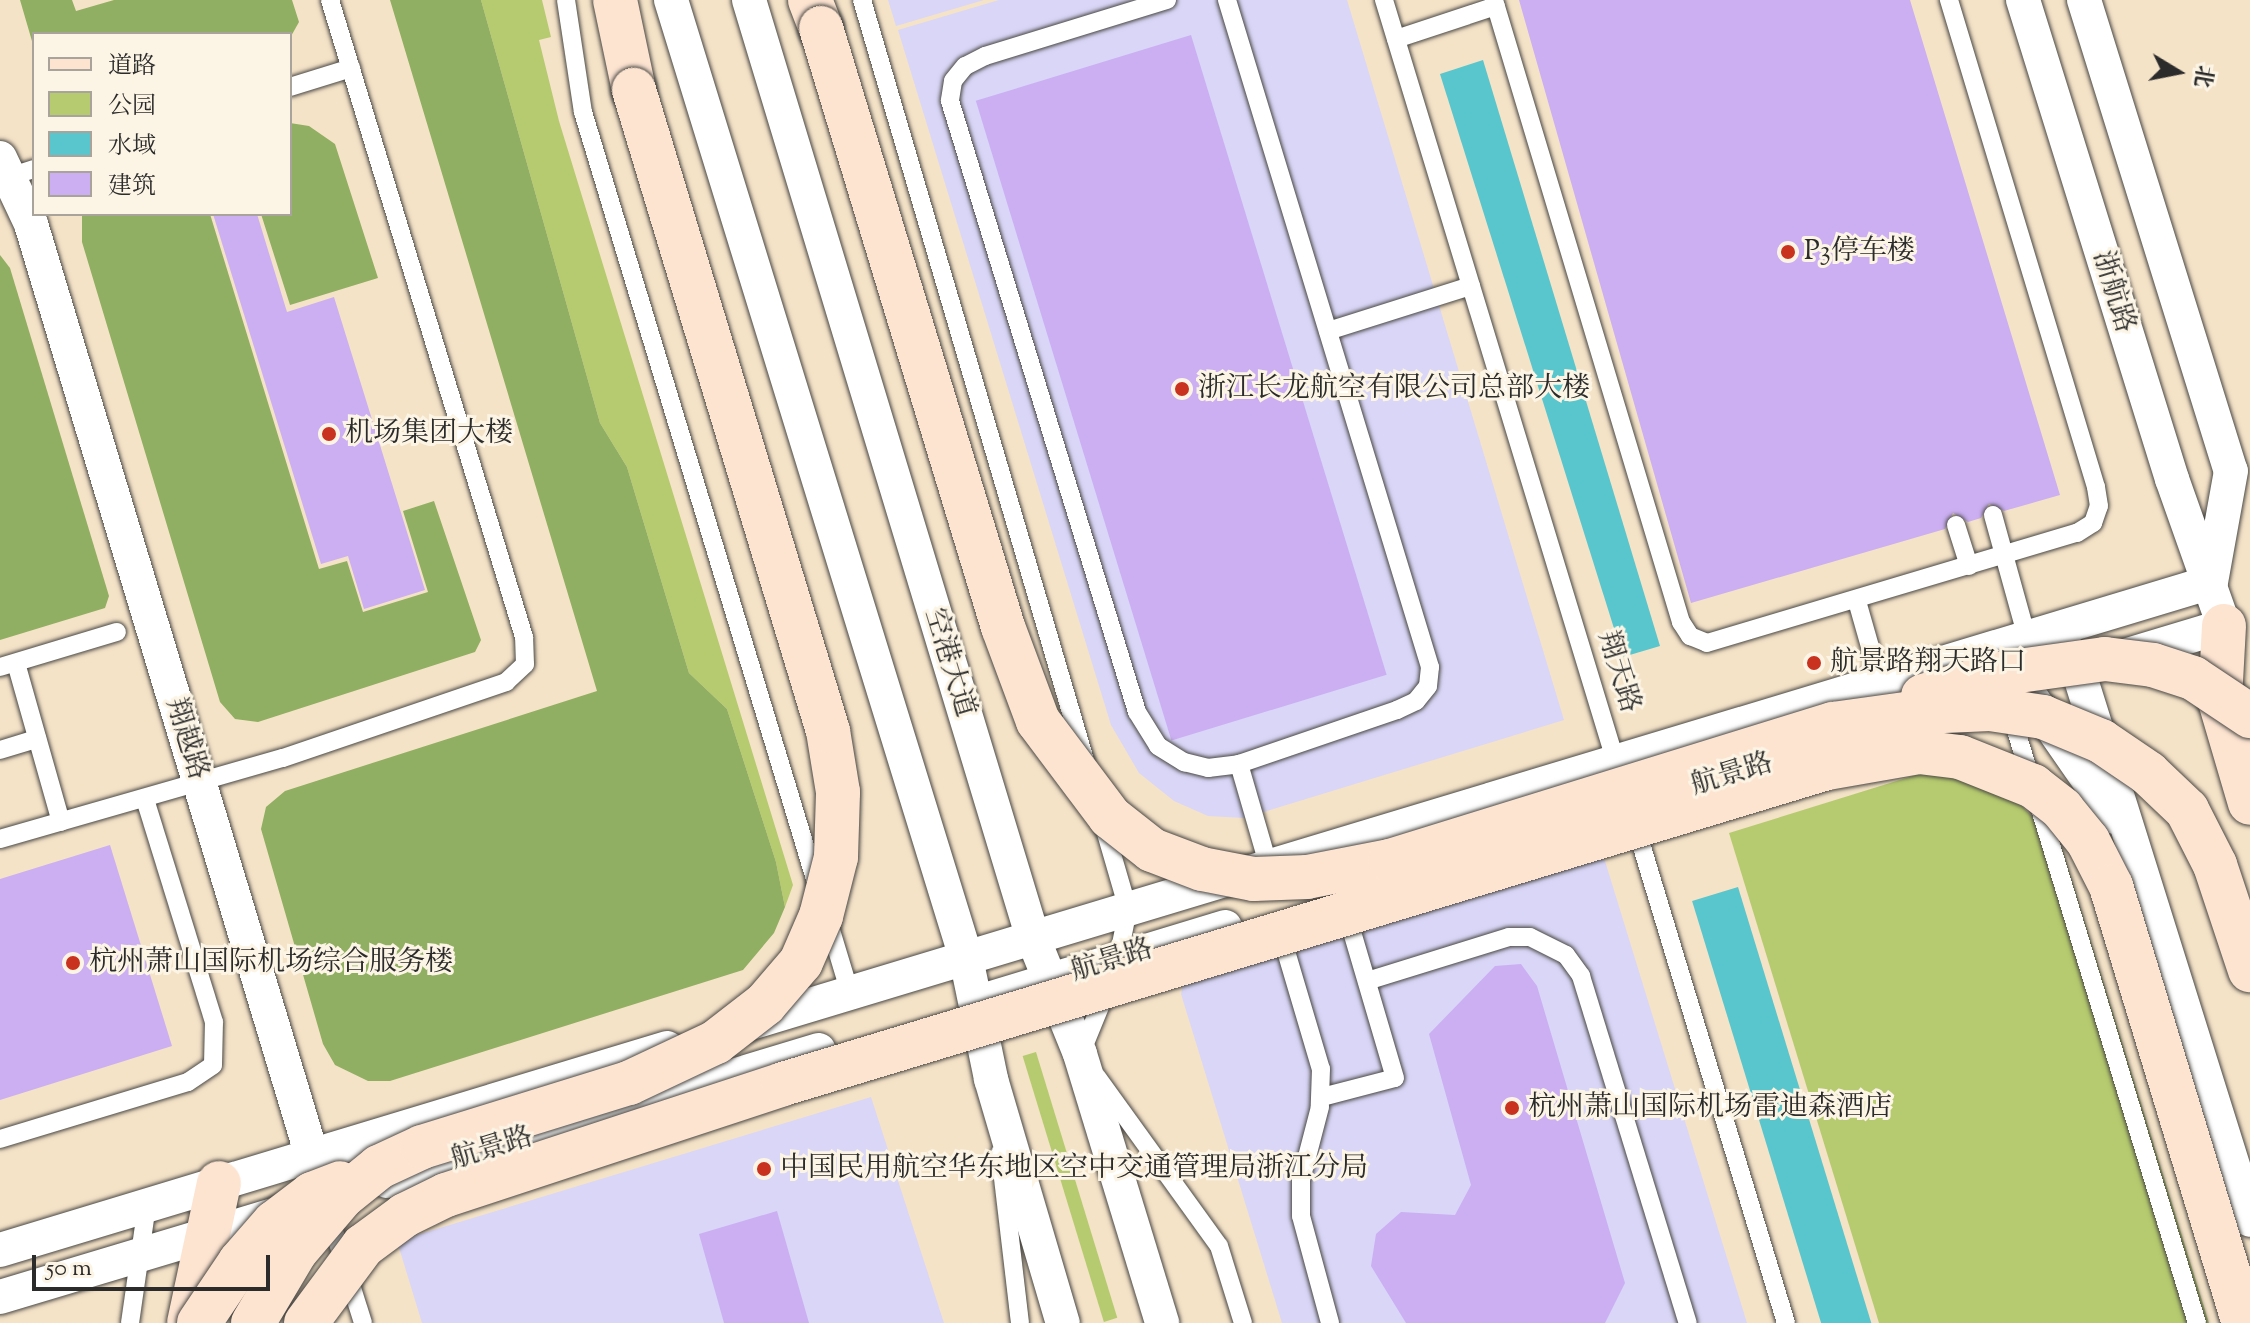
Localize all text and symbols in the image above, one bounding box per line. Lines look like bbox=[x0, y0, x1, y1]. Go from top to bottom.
legend bbox=[32, 32, 292, 216]
north arrow bbox=[2138, 32, 2218, 112]
text: 道路 bbox=[108, 50, 156, 84]
text: 北 bbox=[2184, 63, 2219, 90]
text: 公园 bbox=[108, 90, 156, 124]
text: 水域 bbox=[108, 130, 156, 164]
text: 建筑 bbox=[108, 170, 156, 204]
place label: P3停车楼 bbox=[1804, 235, 1915, 269]
marker: P3停车楼 bbox=[1779, 243, 1797, 261]
street label: 浙航路 bbox=[2085, 247, 2141, 337]
place label: 浙江长龙航空有限公司总部大楼 bbox=[1198, 372, 1590, 406]
marker: 浙江长龙航空有限公司总部大楼 bbox=[1173, 380, 1191, 398]
place label: 机场集团大楼 bbox=[345, 417, 513, 451]
marker: 机场集团大楼 bbox=[320, 425, 338, 443]
street label: 空港大道 bbox=[917, 605, 981, 721]
street label: 翔天路 bbox=[1590, 627, 1646, 717]
place label: 航景路翔天路口 bbox=[1830, 646, 2026, 680]
marker: 航景路翔天路口 bbox=[1805, 654, 1823, 672]
street label: 翔越路 bbox=[158, 694, 214, 784]
street label: 航景路 bbox=[1687, 747, 1777, 803]
street label: 航景路 bbox=[1067, 933, 1157, 989]
place label: 杭州萧山国际机场综合服务楼 bbox=[89, 946, 453, 980]
marker: 杭州萧山国际机场综合服务楼 bbox=[64, 954, 82, 972]
place label: 杭州萧山国际机场雷迪森酒店 bbox=[1528, 1091, 1892, 1125]
marker: 杭州萧山国际机场雷迪森酒店 bbox=[1503, 1099, 1521, 1117]
street label: 航景路 bbox=[447, 1121, 537, 1177]
place label: 中国民用航空华东地区空中交通管理局浙江分局 bbox=[780, 1152, 1368, 1186]
marker: 中国民用航空华东地区空中交通管理局浙江分局 bbox=[755, 1160, 773, 1178]
scale bar bbox=[36, 1239, 274, 1289]
text: 50 m bbox=[46, 1252, 92, 1286]

